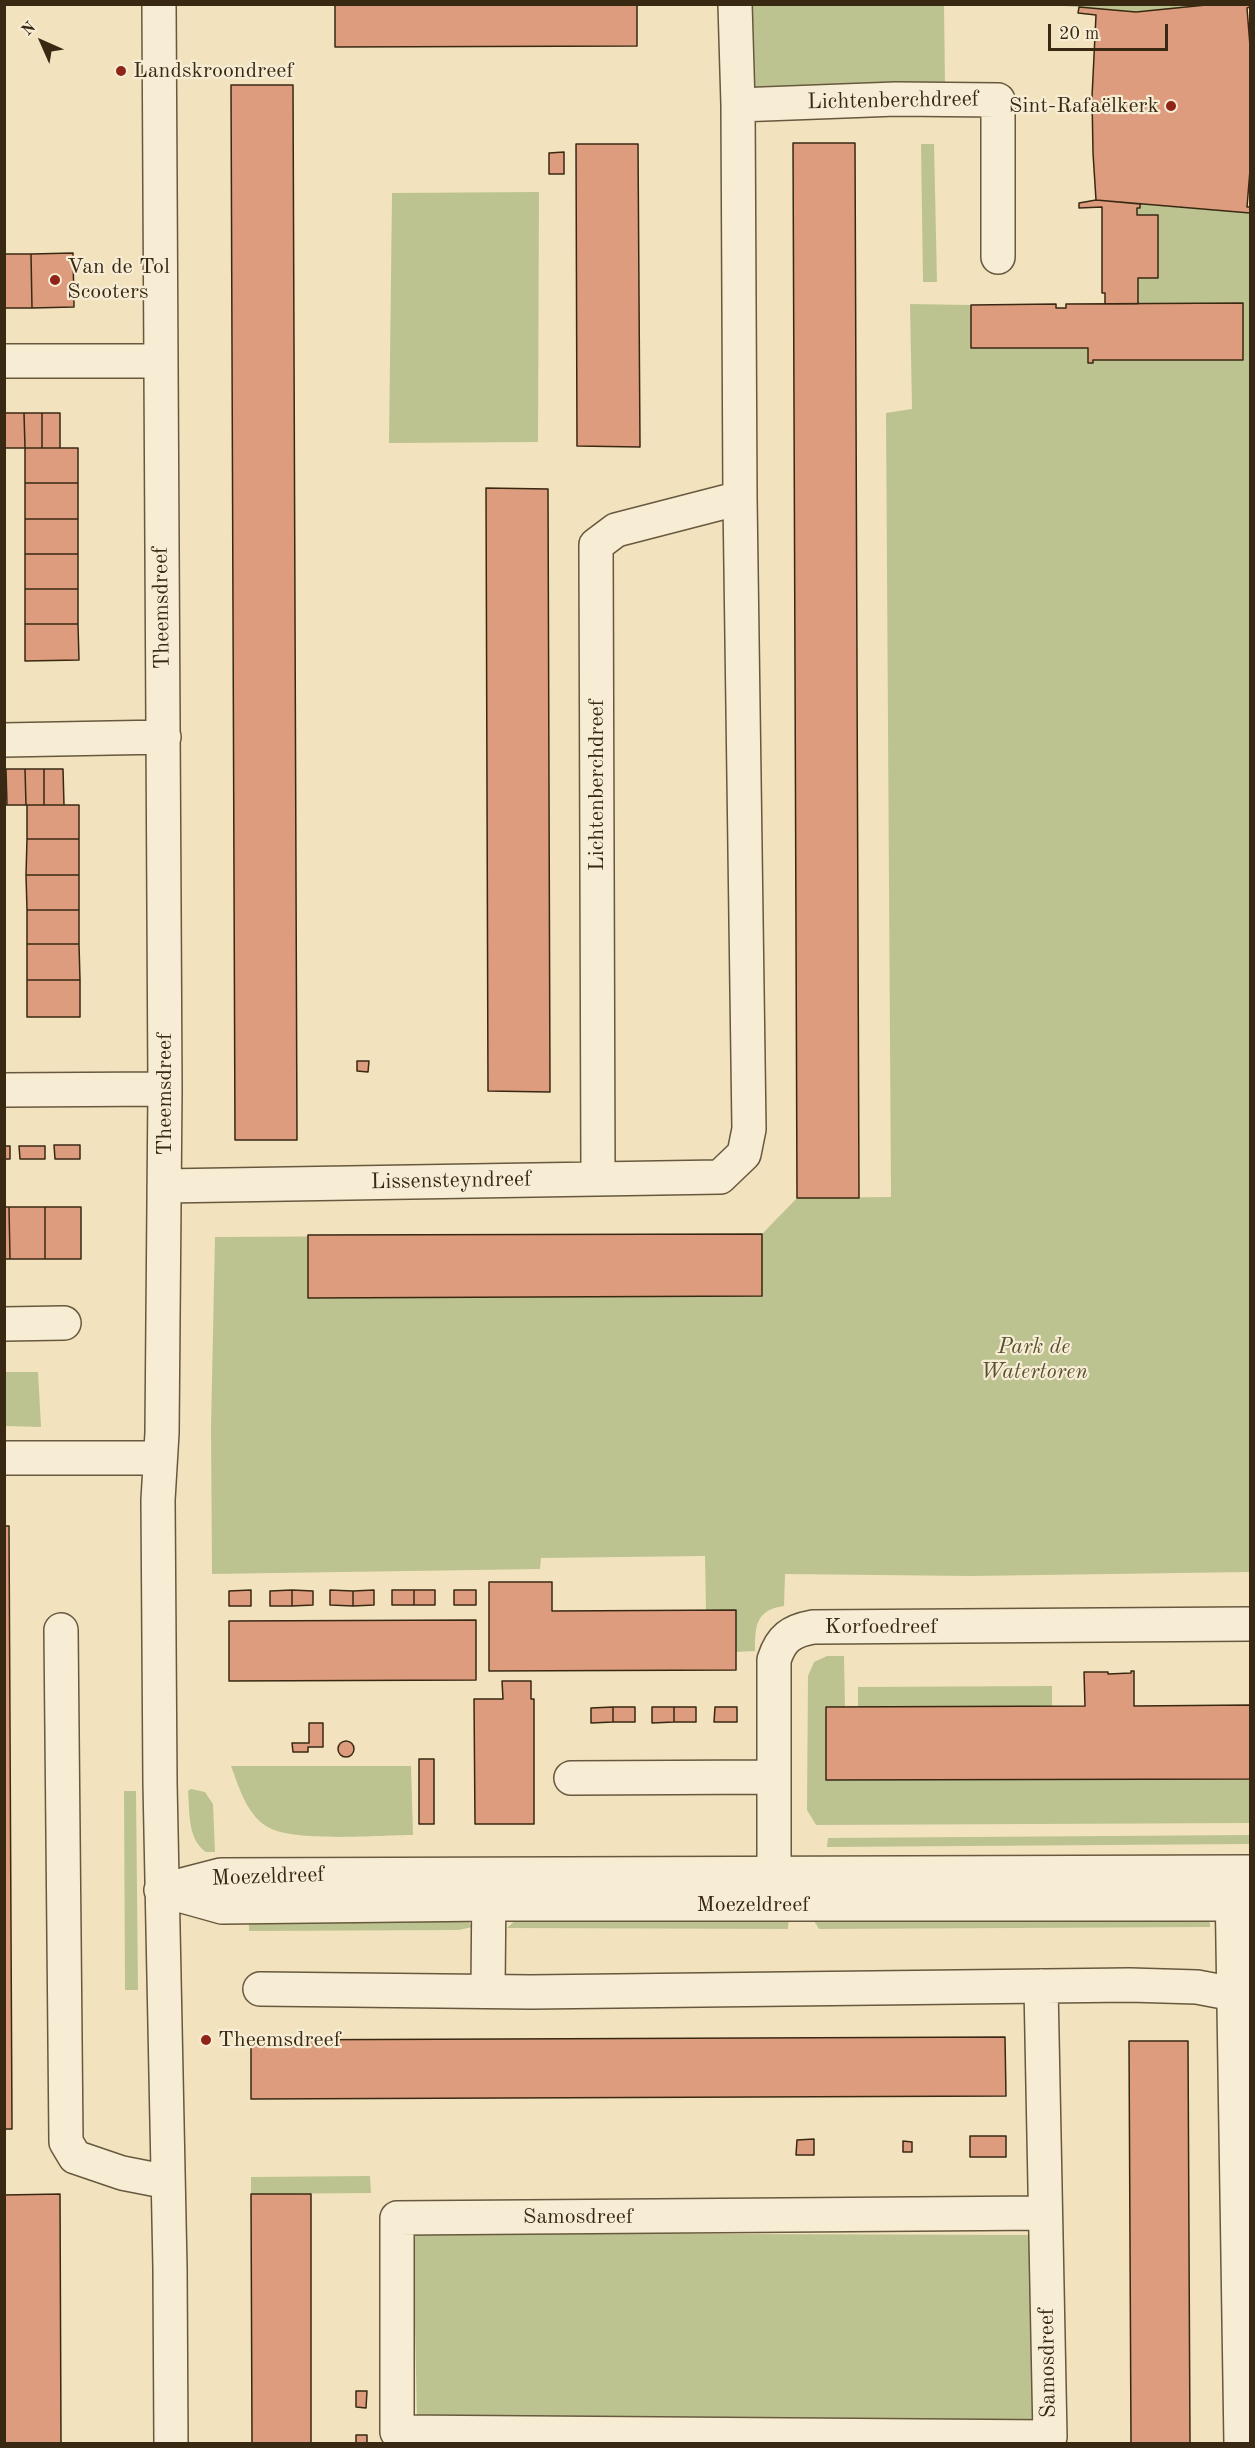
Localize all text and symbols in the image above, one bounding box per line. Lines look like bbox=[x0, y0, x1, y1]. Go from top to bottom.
north arrow bbox=[12, 12, 72, 72]
scale bar bbox=[1051, 12, 1171, 50]
text: N bbox=[19, 19, 39, 39]
text: 20 m bbox=[1059, 25, 1099, 43]
place label: Landskroondreef bbox=[133, 58, 294, 84]
marker: Landskroondreef bbox=[114, 64, 128, 78]
street label: Lichtenberchdreef bbox=[807, 86, 979, 116]
place label: Sint-Rafaëlkerk bbox=[1009, 93, 1159, 119]
marker: Sint-Rafaëlkerk bbox=[1164, 99, 1178, 113]
place label: Van de Tol Scooters bbox=[67, 254, 170, 306]
marker: Van de Tol Scooters bbox=[48, 273, 62, 287]
street label: Theemsdreef bbox=[148, 546, 176, 670]
street label: Lichtenberchdreef bbox=[584, 699, 610, 871]
street label: Theemsdreef bbox=[152, 1033, 178, 1155]
street label: Lissensteyndreef bbox=[370, 1166, 532, 1196]
park label: Park de Watertoren bbox=[980, 1334, 1088, 1386]
street label: Korfoedreef bbox=[825, 1614, 937, 1640]
street label: Moezeldreef bbox=[211, 1862, 325, 1892]
street label: Moezeldreef bbox=[696, 1892, 810, 1918]
place label: Theemsdreef bbox=[218, 2027, 341, 2053]
marker: Theemsdreef bbox=[199, 2033, 213, 2047]
street label: Samosdreef bbox=[523, 2204, 633, 2230]
street label: Samosdreef bbox=[1034, 2308, 1062, 2418]

